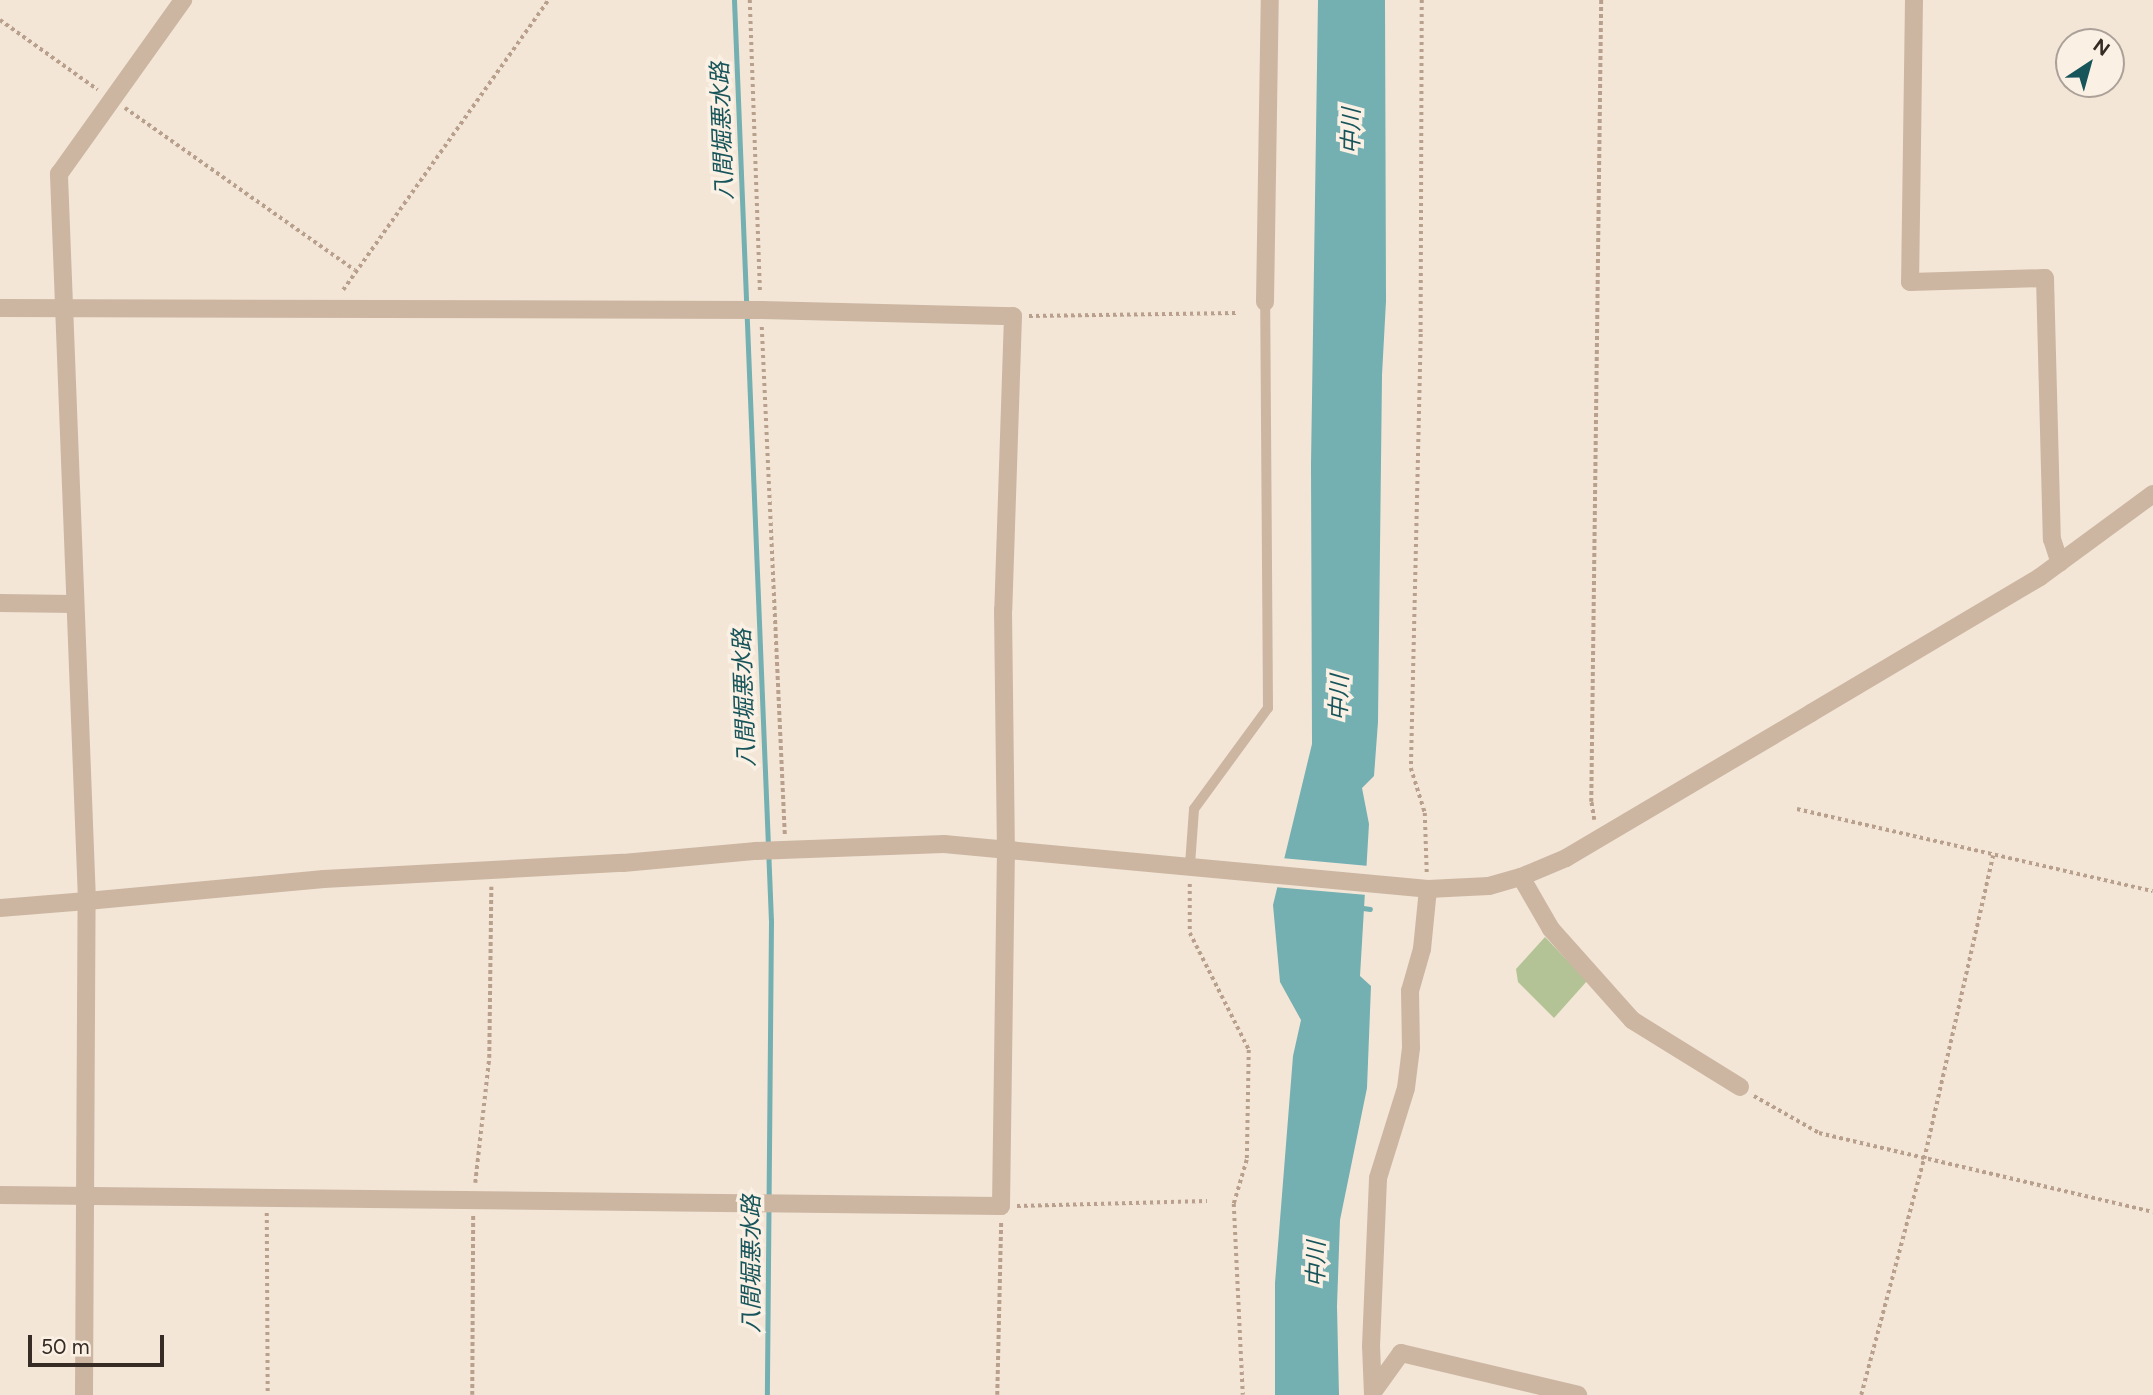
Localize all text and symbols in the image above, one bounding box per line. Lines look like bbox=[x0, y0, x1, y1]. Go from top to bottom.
north arrow bbox=[2055, 28, 2125, 98]
text: N bbox=[2089, 34, 2114, 61]
water label: 八間堀悪水路 bbox=[706, 62, 738, 200]
water label: 中川 bbox=[1337, 108, 1365, 154]
water label: 八間堀悪水路 bbox=[728, 629, 760, 767]
water label: 中川 bbox=[1324, 675, 1354, 721]
water label: 八間堀悪水路 bbox=[737, 1195, 765, 1333]
water label: 中川 bbox=[1302, 1241, 1330, 1287]
scale bar bbox=[32, 1322, 168, 1366]
text: 50 m bbox=[41, 1334, 90, 1359]

